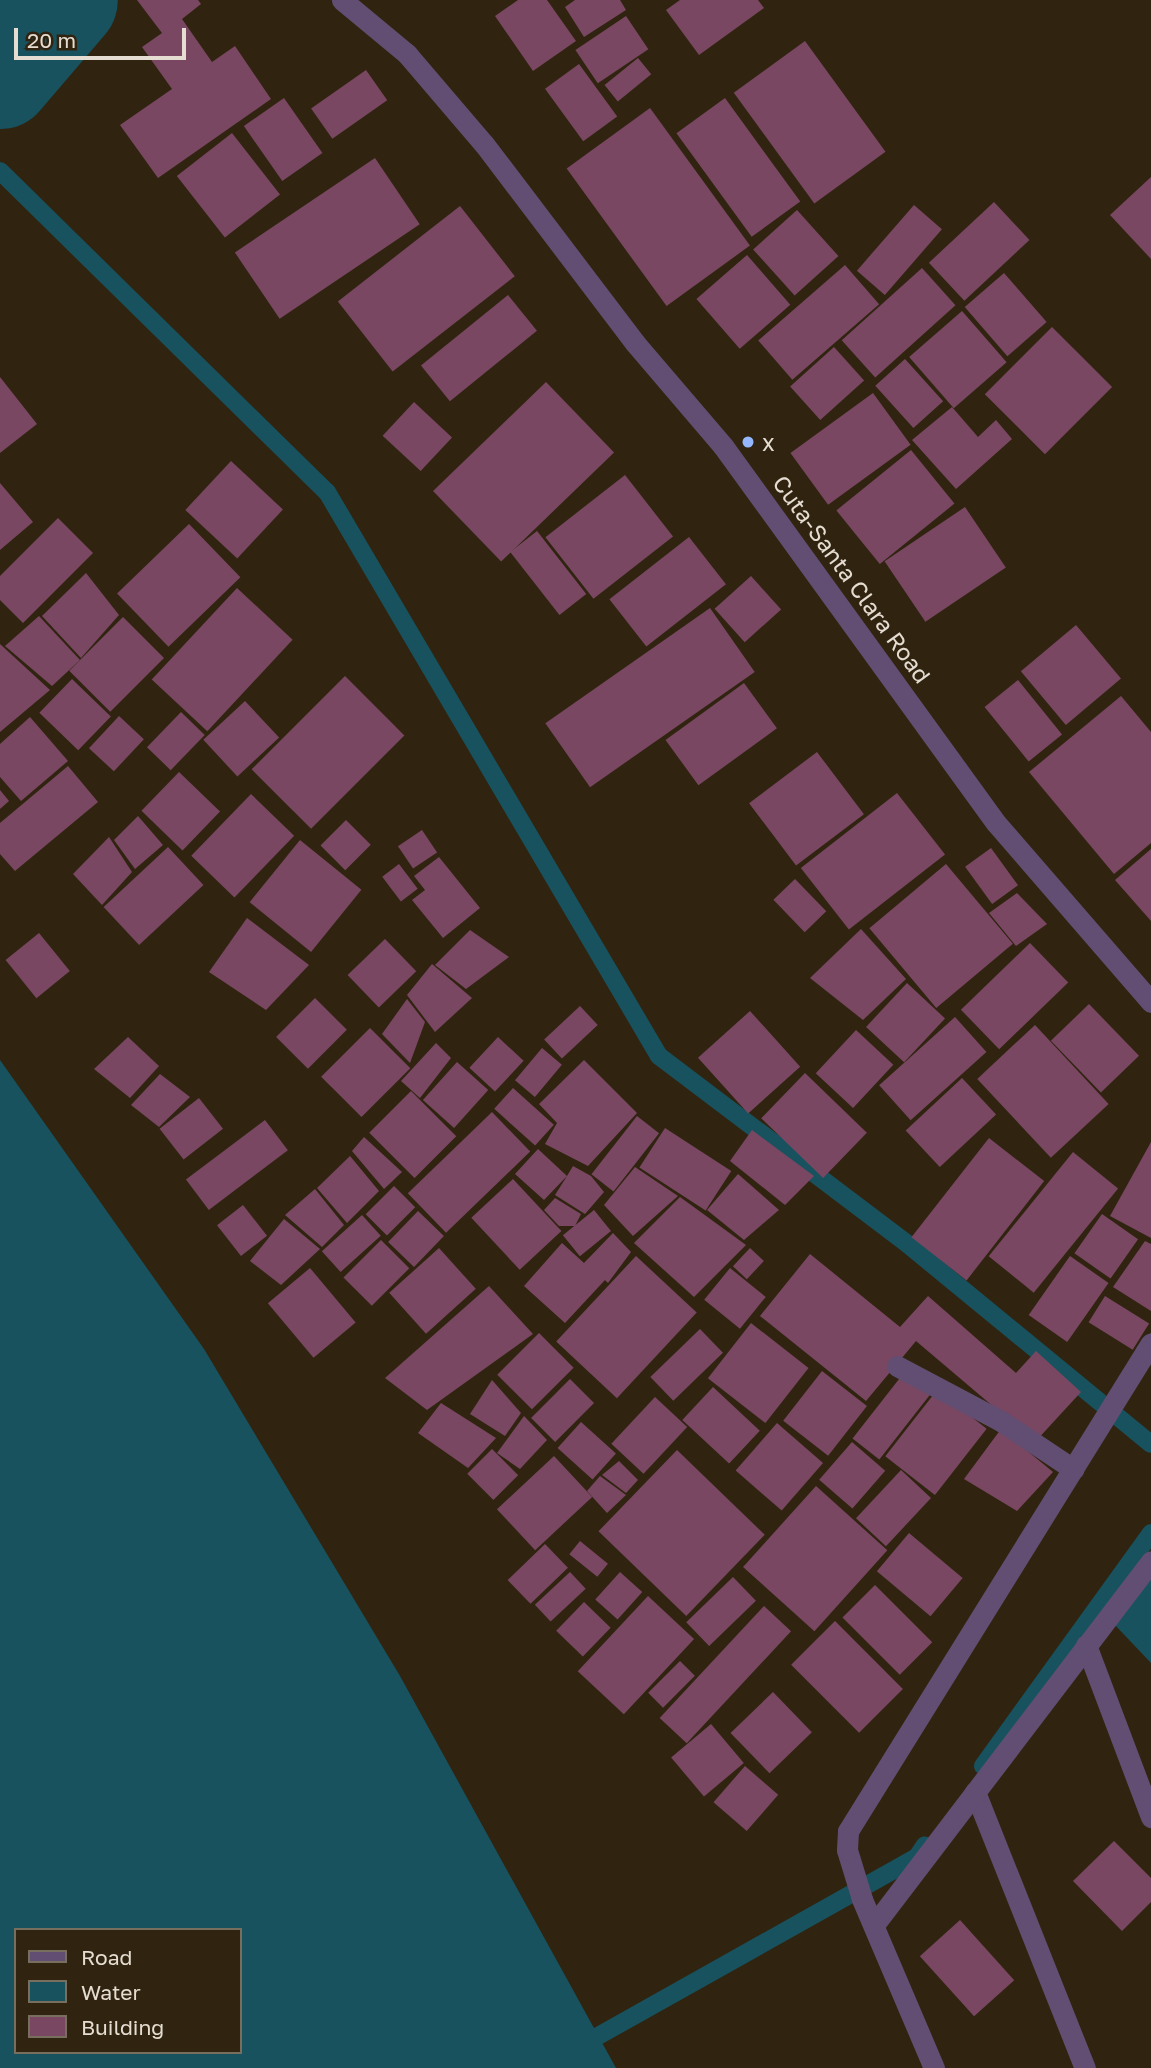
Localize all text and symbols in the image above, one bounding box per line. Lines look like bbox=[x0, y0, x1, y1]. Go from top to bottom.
scale bar bbox=[18, 14, 189, 58]
text: 20 m bbox=[27, 27, 76, 53]
place label: x bbox=[762, 428, 775, 456]
marker: x bbox=[740, 434, 756, 450]
street label: Cuta-Santa Clara Road bbox=[767, 470, 937, 688]
legend bbox=[14, 1928, 242, 2054]
text: Road bbox=[81, 1944, 132, 1970]
text: Water bbox=[81, 1979, 141, 2005]
text: Building bbox=[81, 2014, 164, 2040]

